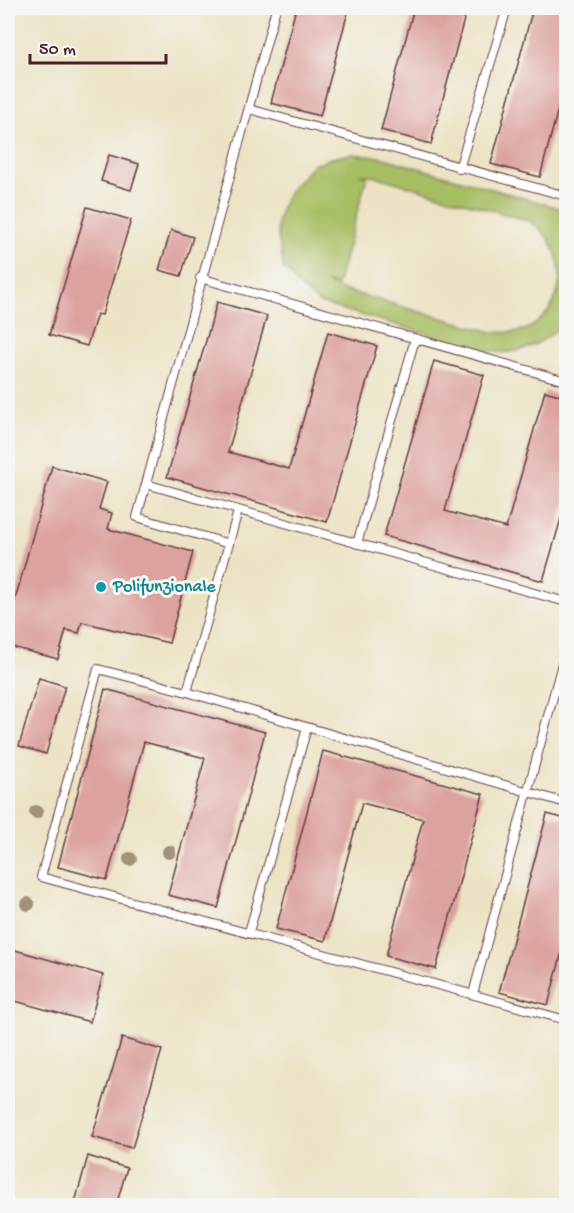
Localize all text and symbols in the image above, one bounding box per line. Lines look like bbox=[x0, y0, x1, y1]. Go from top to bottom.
scale bar bbox=[30, 27, 166, 65]
text: 50 m bbox=[39, 40, 76, 61]
place label: Polifunzionale bbox=[112, 577, 216, 598]
marker: Polifunzionale bbox=[94, 580, 108, 594]

